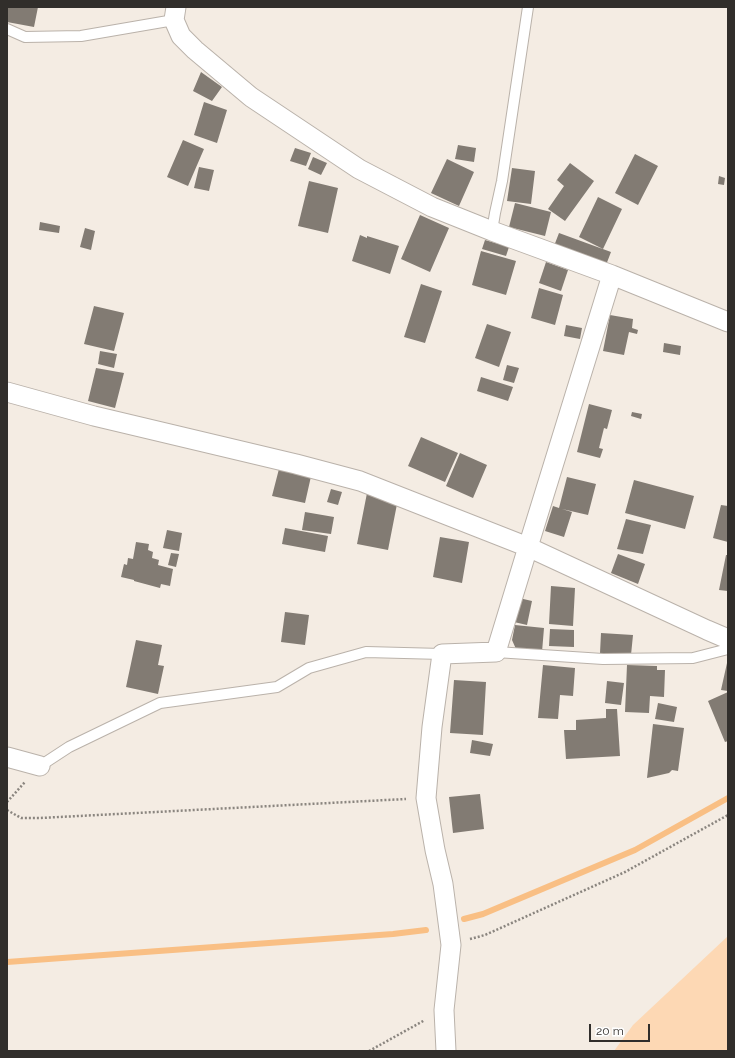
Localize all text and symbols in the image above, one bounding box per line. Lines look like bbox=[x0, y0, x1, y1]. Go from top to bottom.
scale bar bbox=[591, 1016, 652, 1042]
text: 20 m bbox=[596, 1024, 624, 1038]

